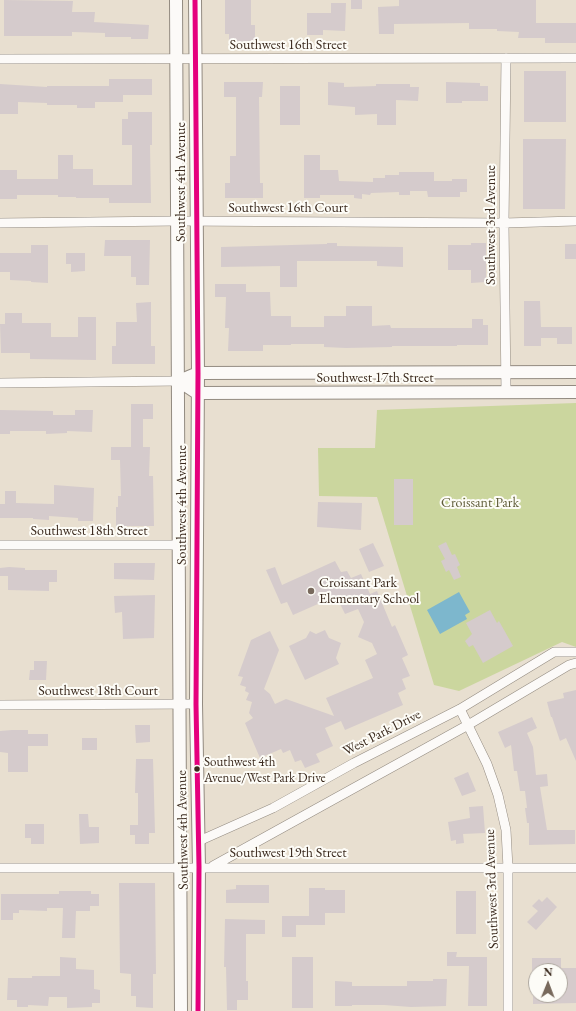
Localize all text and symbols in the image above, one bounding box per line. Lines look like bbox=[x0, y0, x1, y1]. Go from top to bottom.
street label: Southwest 16th Street bbox=[229, 37, 347, 53]
street label: Southwest 4th Avenue bbox=[173, 122, 189, 242]
street label: Southwest 3rd Avenue bbox=[483, 165, 499, 285]
street label: Southwest 16th Court bbox=[228, 200, 348, 216]
street label: Southwest 17th Street bbox=[316, 370, 434, 386]
street label: Southwest 4th Avenue bbox=[174, 445, 190, 565]
park label: Croissant Park bbox=[441, 495, 519, 511]
street label: Southwest 18th Street bbox=[30, 523, 148, 539]
place label: Croissant Park Elementary School bbox=[319, 575, 419, 608]
marker: Croissant Park Elementary School bbox=[306, 586, 316, 596]
street label: Southwest 18th Court bbox=[38, 683, 158, 699]
street label: West Park Drive bbox=[340, 706, 424, 760]
place label: Southwest 4th Avenue/West Park Drive bbox=[204, 754, 326, 785]
marker: Southwest 4th Avenue/West Park Drive bbox=[192, 764, 202, 774]
street label: Southwest 4th Avenue bbox=[174, 770, 192, 890]
street label: Southwest 3rd Avenue bbox=[482, 829, 502, 949]
street label: Southwest 19th Street bbox=[229, 845, 347, 861]
north arrow bbox=[528, 963, 568, 1003]
text: N bbox=[544, 965, 553, 979]

